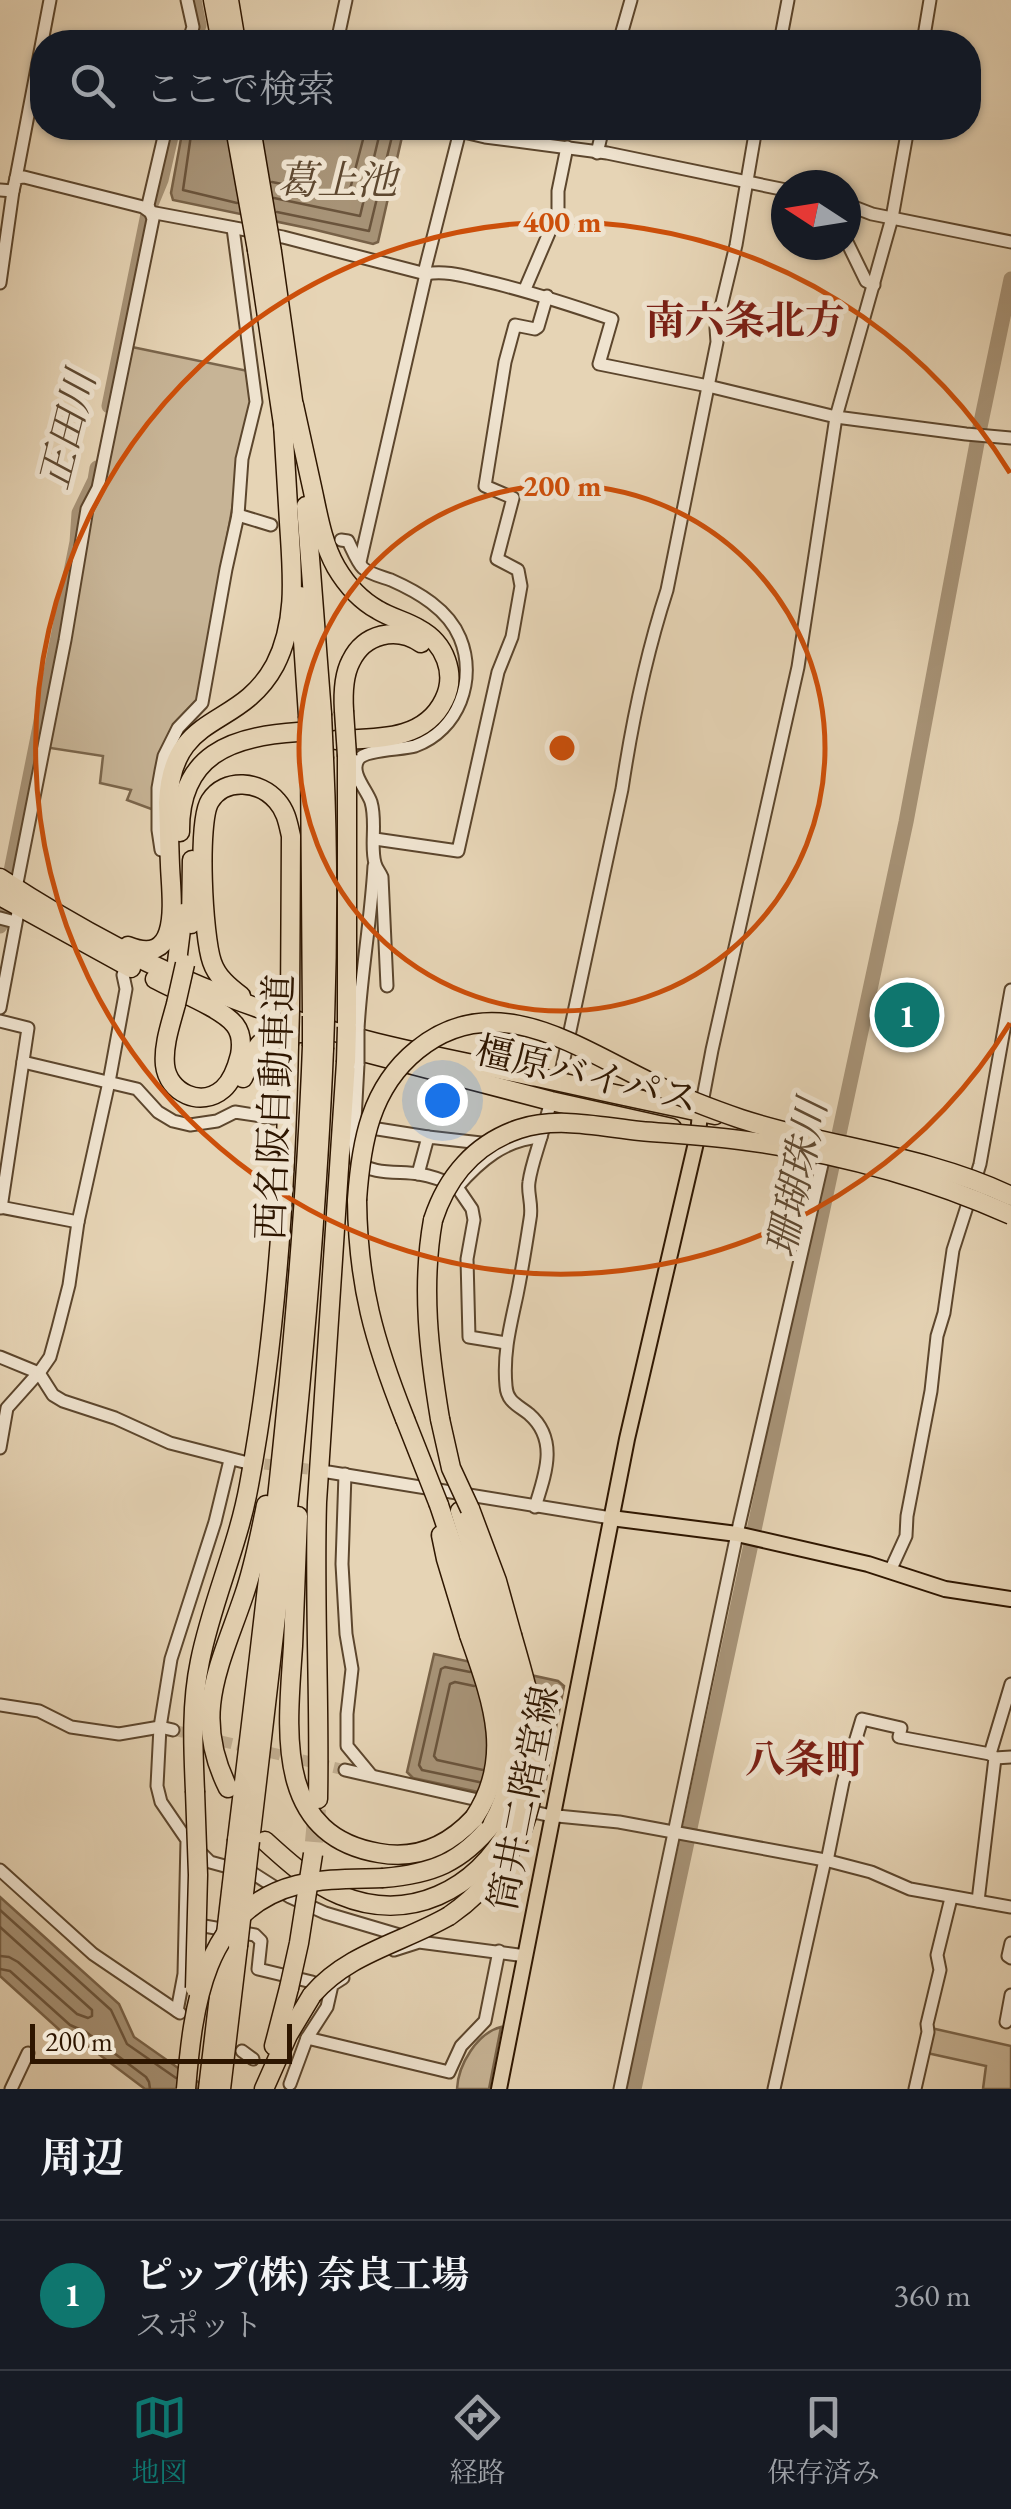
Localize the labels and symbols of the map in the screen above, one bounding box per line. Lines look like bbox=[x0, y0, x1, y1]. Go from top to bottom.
water label: 葛上池 bbox=[277, 154, 401, 206]
north arrow bbox=[771, 170, 861, 260]
text: 400 m bbox=[523, 202, 601, 241]
district label: 南六条北方 bbox=[645, 294, 845, 346]
water label: 正田川 bbox=[27, 362, 108, 495]
text: 200 m bbox=[523, 466, 601, 505]
centre of rings bbox=[544, 730, 580, 766]
street label: 西名阪自動車道 bbox=[245, 973, 303, 1241]
pin: 1 bbox=[874, 978, 940, 1052]
street label: 橿原バイパス bbox=[471, 1025, 703, 1123]
your location bbox=[417, 1075, 468, 1126]
water label: 珊瑚珠川 bbox=[754, 1090, 839, 1262]
street label: 筒井二階堂線 bbox=[477, 1681, 569, 1915]
district label: 八条町 bbox=[745, 1733, 865, 1785]
scale bar bbox=[30, 2019, 292, 2064]

